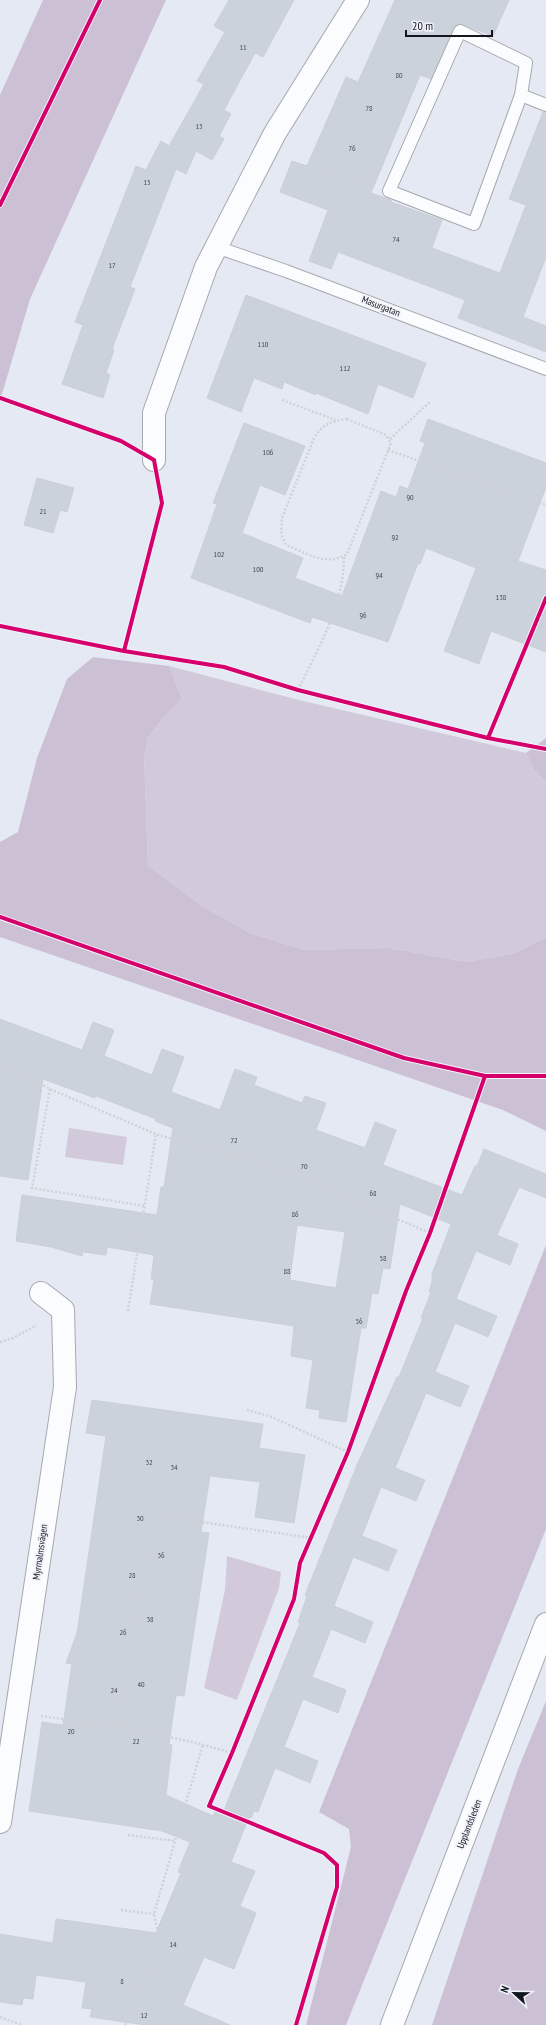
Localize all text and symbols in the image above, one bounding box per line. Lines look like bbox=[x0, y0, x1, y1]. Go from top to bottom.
scale bar bbox=[406, 12, 492, 38]
text: 20 m bbox=[412, 18, 433, 33]
house number: 11 bbox=[239, 42, 247, 52]
house number: 80 bbox=[395, 70, 403, 80]
house number: 78 bbox=[365, 103, 373, 113]
house number: 13 bbox=[195, 121, 203, 131]
house number: 76 bbox=[348, 143, 356, 153]
house number: 15 bbox=[143, 177, 151, 187]
house number: 74 bbox=[392, 234, 400, 244]
house number: 17 bbox=[108, 260, 116, 270]
street label: Masurgatan bbox=[360, 293, 402, 319]
house number: 110 bbox=[258, 339, 269, 349]
house number: 112 bbox=[340, 363, 351, 373]
house number: 106 bbox=[263, 447, 274, 457]
house number: 90 bbox=[406, 492, 414, 502]
house number: 21 bbox=[39, 506, 47, 516]
house number: 92 bbox=[391, 532, 399, 542]
house number: 102 bbox=[214, 549, 225, 559]
house number: 100 bbox=[253, 564, 264, 574]
house number: 94 bbox=[375, 570, 383, 580]
house number: 138 bbox=[496, 592, 507, 602]
house number: 96 bbox=[359, 610, 367, 620]
house number: 72 bbox=[230, 1135, 238, 1145]
house number: 70 bbox=[300, 1161, 308, 1171]
house number: 68 bbox=[369, 1188, 377, 1198]
house number: 86 bbox=[291, 1209, 299, 1219]
house number: 58 bbox=[379, 1253, 387, 1263]
house number: 88 bbox=[283, 1266, 291, 1276]
house number: 56 bbox=[355, 1316, 363, 1326]
house number: 32 bbox=[145, 1457, 153, 1467]
house number: 34 bbox=[170, 1462, 178, 1472]
house number: 30 bbox=[136, 1513, 144, 1523]
street label: Myrmalmsvägen bbox=[30, 1523, 50, 1581]
house number: 36 bbox=[157, 1550, 165, 1560]
house number: 28 bbox=[128, 1570, 136, 1580]
house number: 38 bbox=[146, 1614, 154, 1624]
house number: 26 bbox=[119, 1627, 127, 1637]
house number: 40 bbox=[137, 1679, 145, 1689]
house number: 24 bbox=[110, 1685, 118, 1695]
house number: 20 bbox=[67, 1726, 75, 1736]
house number: 22 bbox=[132, 1736, 140, 1746]
street label: Upplandsleden bbox=[454, 1798, 484, 1850]
house number: 14 bbox=[169, 1939, 177, 1949]
north arrow bbox=[494, 1973, 534, 2013]
house number: 8 bbox=[120, 1976, 124, 1986]
text: N bbox=[497, 1984, 512, 1995]
house number: 12 bbox=[140, 2010, 148, 2020]

